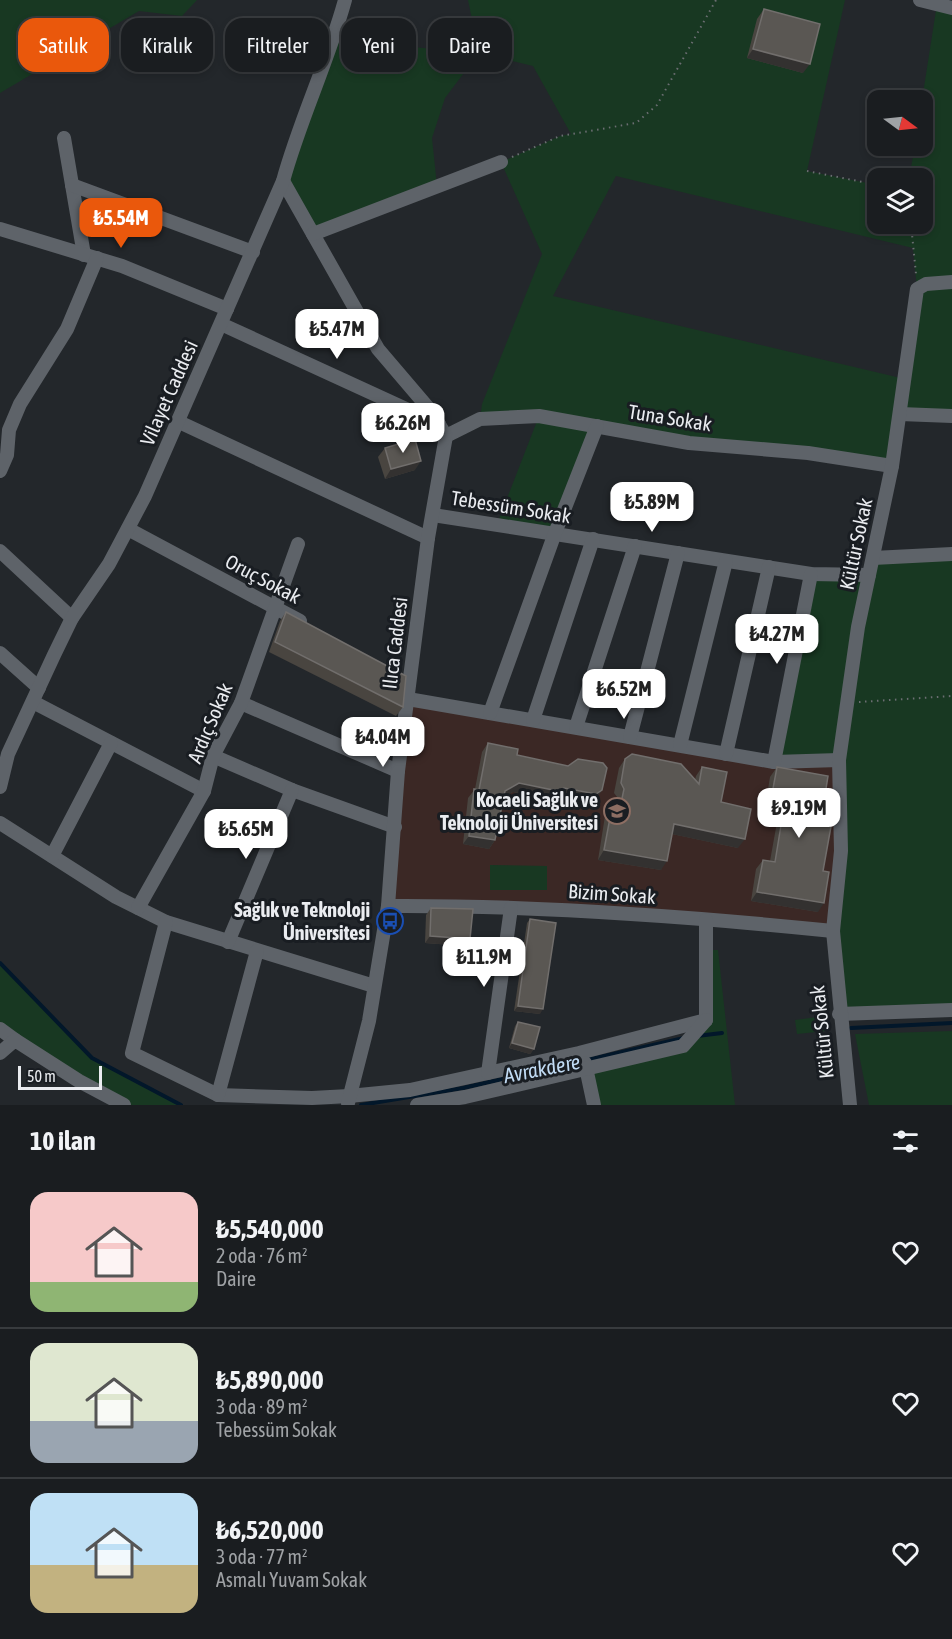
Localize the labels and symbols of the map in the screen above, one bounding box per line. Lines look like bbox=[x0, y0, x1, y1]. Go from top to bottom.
north arrow bbox=[867, 90, 933, 156]
pin: ₺5.54M bbox=[72, 198, 170, 249]
pin: ₺5.47M bbox=[288, 309, 386, 360]
street label: Vilayet Caddesi bbox=[135, 337, 202, 449]
street label: Tuna Sokak bbox=[627, 400, 713, 435]
pin: ₺6.26M bbox=[354, 403, 452, 454]
pin: ₺5.89M bbox=[603, 482, 701, 533]
street label: Tebessüm Sokak bbox=[450, 486, 573, 527]
street label: Kültür Sokak bbox=[835, 496, 877, 592]
street label: Oruç Sokak bbox=[222, 549, 305, 608]
street label: Ilıca Caddesi bbox=[377, 596, 412, 690]
pin: ₺4.27M bbox=[728, 614, 826, 665]
pin: ₺6.52M bbox=[575, 669, 673, 720]
street label: Ardıç Sokak bbox=[182, 679, 237, 766]
pin: ₺4.04M bbox=[334, 717, 432, 768]
place label: Kocaeli Sağlık ve Teknoloji Üniversitesi bbox=[440, 788, 598, 834]
pin: ₺9.19M bbox=[750, 788, 848, 839]
school or university icon: Kocaeli Sağlık ve Teknoloji Üniversitesi bbox=[602, 796, 632, 826]
pin: ₺5.65M bbox=[197, 809, 295, 860]
street label: Bizim Sokak bbox=[567, 879, 657, 908]
place label: Sağlık ve Teknoloji Üniversitesi bbox=[234, 898, 370, 944]
bus stop icon: Sağlık ve Teknoloji Üniversitesi bbox=[375, 906, 405, 936]
pin: ₺11.9M bbox=[435, 937, 533, 988]
street label: Kültür Sokak bbox=[805, 984, 838, 1080]
water label: Avrakdere bbox=[500, 1049, 582, 1087]
scale bar bbox=[18, 1063, 102, 1090]

